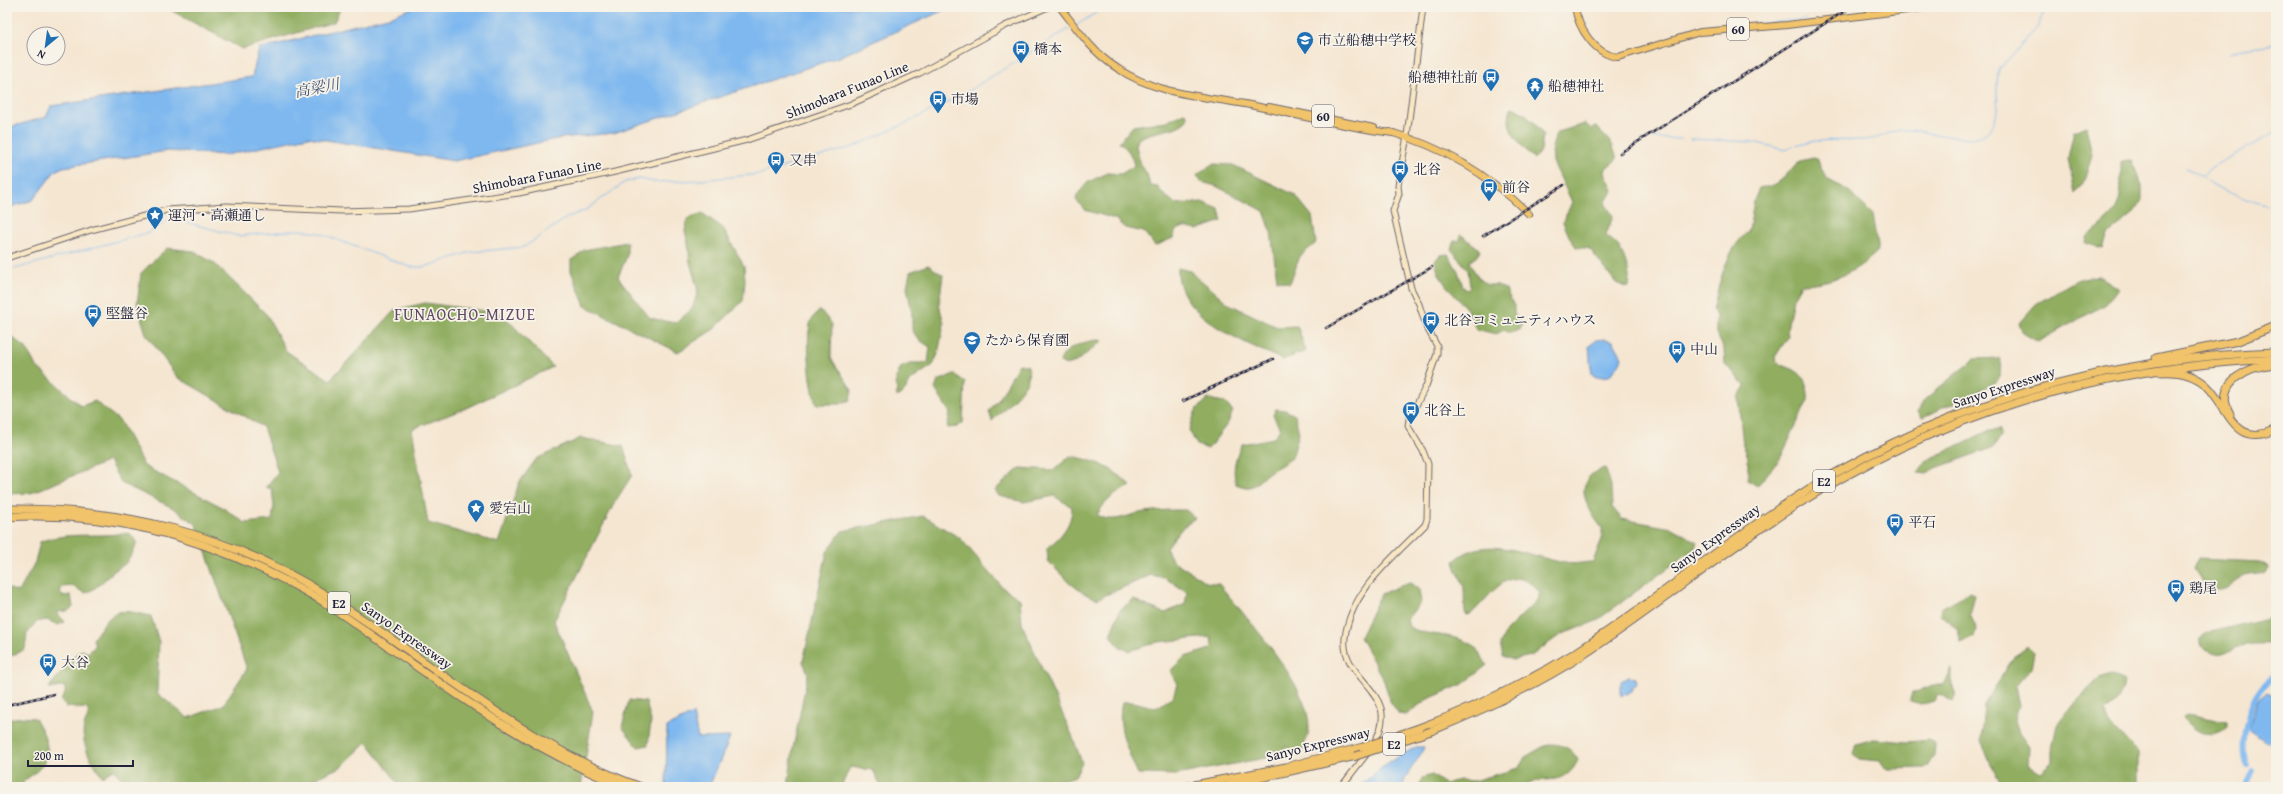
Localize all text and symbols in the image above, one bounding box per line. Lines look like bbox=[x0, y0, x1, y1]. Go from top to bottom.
road number: 60 bbox=[1727, 18, 1749, 40]
north arrow bbox=[26, 26, 66, 66]
school or university icon: 市立船穂中学校 bbox=[1295, 30, 1315, 55]
place label: 市立船穂中学校 bbox=[1318, 30, 1416, 50]
bus stop icon: 橋本 bbox=[1011, 39, 1031, 64]
place label: 橋本 bbox=[1034, 39, 1062, 59]
text: N bbox=[33, 46, 48, 64]
street label: Shimobara Funao Line bbox=[783, 56, 912, 124]
place label: 船穂神社前 bbox=[1408, 67, 1478, 87]
bus stop icon: 船穂神社前 bbox=[1481, 67, 1501, 92]
water label: 高梁川 bbox=[293, 73, 343, 102]
temple icon: 船穂神社 bbox=[1525, 76, 1545, 101]
place label: 船穂神社 bbox=[1548, 76, 1604, 96]
bus stop icon: 市場 bbox=[928, 89, 948, 114]
place label: 市場 bbox=[951, 89, 979, 109]
road number: 60 bbox=[1312, 105, 1334, 127]
bus stop icon: 又串 bbox=[766, 150, 786, 175]
place label: 又串 bbox=[789, 150, 817, 170]
street label: Shimobara Funao Line bbox=[471, 154, 603, 198]
bus stop icon: 北谷 bbox=[1390, 159, 1410, 184]
place label: 北谷 bbox=[1413, 159, 1441, 179]
bus stop icon: 前谷 bbox=[1479, 177, 1499, 202]
place label: 前谷 bbox=[1502, 177, 1530, 197]
place icon: 運河・高瀬通し bbox=[145, 205, 165, 230]
place label: 運河・高瀬通し bbox=[168, 205, 266, 225]
district label: FUNAOCHO-MIZUE bbox=[394, 302, 536, 326]
bus stop icon: 堅盤谷 bbox=[83, 303, 103, 328]
place label: 堅盤谷 bbox=[106, 303, 148, 323]
bus stop icon: 北谷コミュニティハウス bbox=[1421, 310, 1441, 335]
place label: 北谷コミュニティハウス bbox=[1444, 310, 1596, 330]
school or university icon: たから保育園 bbox=[962, 330, 982, 355]
place label: たから保育園 bbox=[985, 330, 1069, 350]
bus stop icon: 中山 bbox=[1667, 339, 1687, 364]
place label: 中山 bbox=[1690, 339, 1718, 359]
street label: Sanyo Expressway bbox=[1950, 361, 2058, 413]
bus stop icon: 北谷上 bbox=[1401, 400, 1421, 425]
place label: 北谷上 bbox=[1424, 400, 1466, 420]
road number: E2 bbox=[1813, 470, 1835, 492]
place icon: 愛宕山 bbox=[466, 498, 486, 523]
place label: 愛宕山 bbox=[489, 498, 531, 518]
street label: Sanyo Expressway bbox=[1666, 499, 1764, 577]
bus stop icon: 平石 bbox=[1885, 512, 1905, 537]
place label: 平石 bbox=[1908, 512, 1936, 532]
bus stop icon: 鶏尾 bbox=[2166, 578, 2186, 603]
place label: 鶏尾 bbox=[2189, 578, 2217, 598]
road number: E2 bbox=[328, 592, 350, 614]
street label: Sanyo Expressway bbox=[358, 596, 456, 674]
bus stop icon: 大谷 bbox=[38, 652, 58, 677]
place label: 大谷 bbox=[61, 652, 89, 672]
street label: Sanyo Expressway bbox=[1264, 721, 1372, 767]
road number: E2 bbox=[1383, 733, 1405, 755]
scale bar bbox=[28, 742, 133, 768]
text: 200 m bbox=[34, 747, 64, 764]

